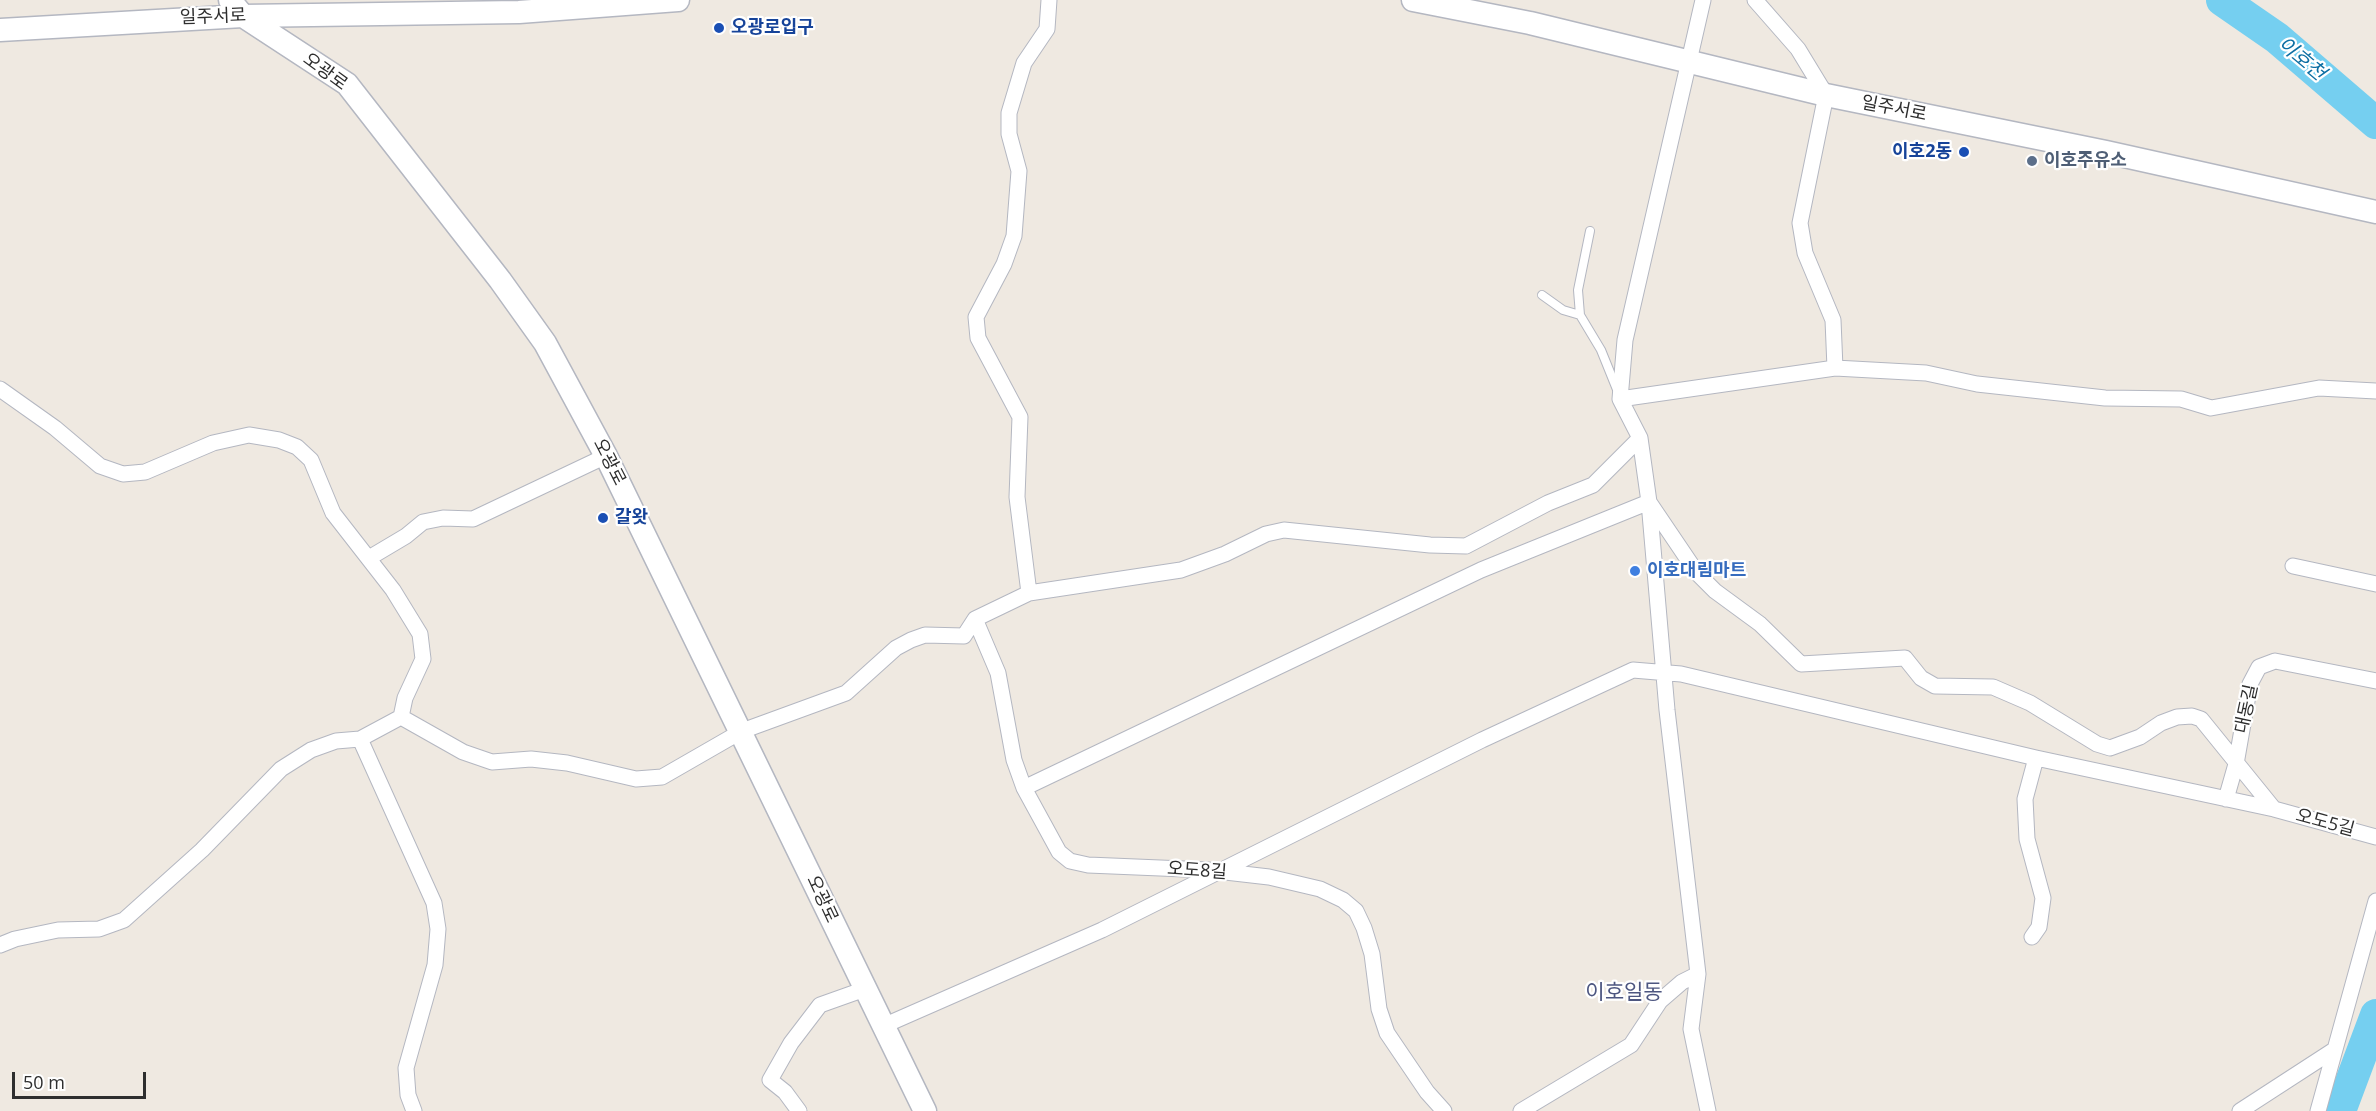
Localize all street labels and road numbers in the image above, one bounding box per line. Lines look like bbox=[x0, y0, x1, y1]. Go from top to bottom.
street label: 일주서로 bbox=[180, 5, 246, 29]
street label: 오광로 bbox=[299, 49, 351, 95]
street label: 일주서로 bbox=[1859, 92, 1929, 126]
street label: 오광로 bbox=[588, 435, 630, 489]
street label: 대동길 bbox=[2231, 682, 2263, 736]
street label: 오도5길 bbox=[2293, 805, 2357, 841]
street label: 오도8길 bbox=[1166, 858, 1228, 884]
street label: 오광로 bbox=[802, 872, 842, 926]

